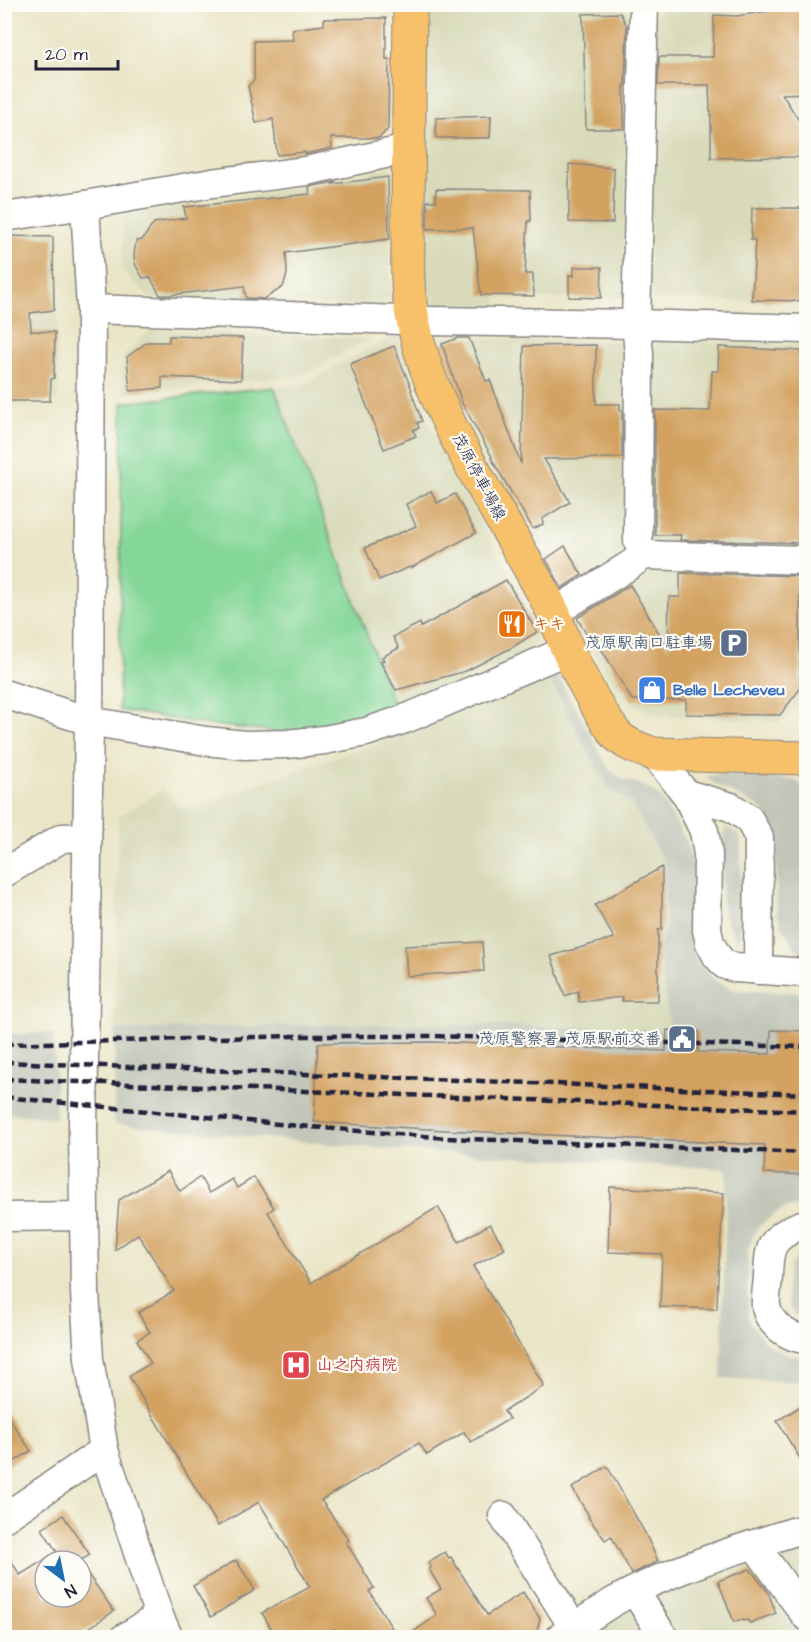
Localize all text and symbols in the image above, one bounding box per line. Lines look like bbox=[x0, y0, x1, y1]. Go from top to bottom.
scale bar bbox=[36, 33, 118, 71]
text: 20 m bbox=[45, 42, 88, 67]
street label: 茂原停車場線 bbox=[447, 429, 511, 525]
restaurant icon: キキ bbox=[496, 608, 528, 640]
place label: キキ bbox=[533, 613, 565, 635]
parking icon: 茂原駅南口駐車場 bbox=[718, 627, 750, 659]
place label: 茂原駅南口駐車場 bbox=[585, 632, 713, 654]
shop icon: Belle Lecheveu bbox=[636, 674, 668, 706]
place label: Belle Lecheveu bbox=[673, 679, 785, 701]
public building icon: 茂原警察署 茂原駅前交番 bbox=[666, 1023, 698, 1055]
place label: 茂原警察署 茂原駅前交番 bbox=[479, 1028, 661, 1050]
hospital icon: 山之内病院 bbox=[280, 1349, 312, 1381]
place label: 山之内病院 bbox=[317, 1354, 397, 1376]
north arrow bbox=[33, 1549, 93, 1609]
text: N bbox=[60, 1579, 81, 1603]

